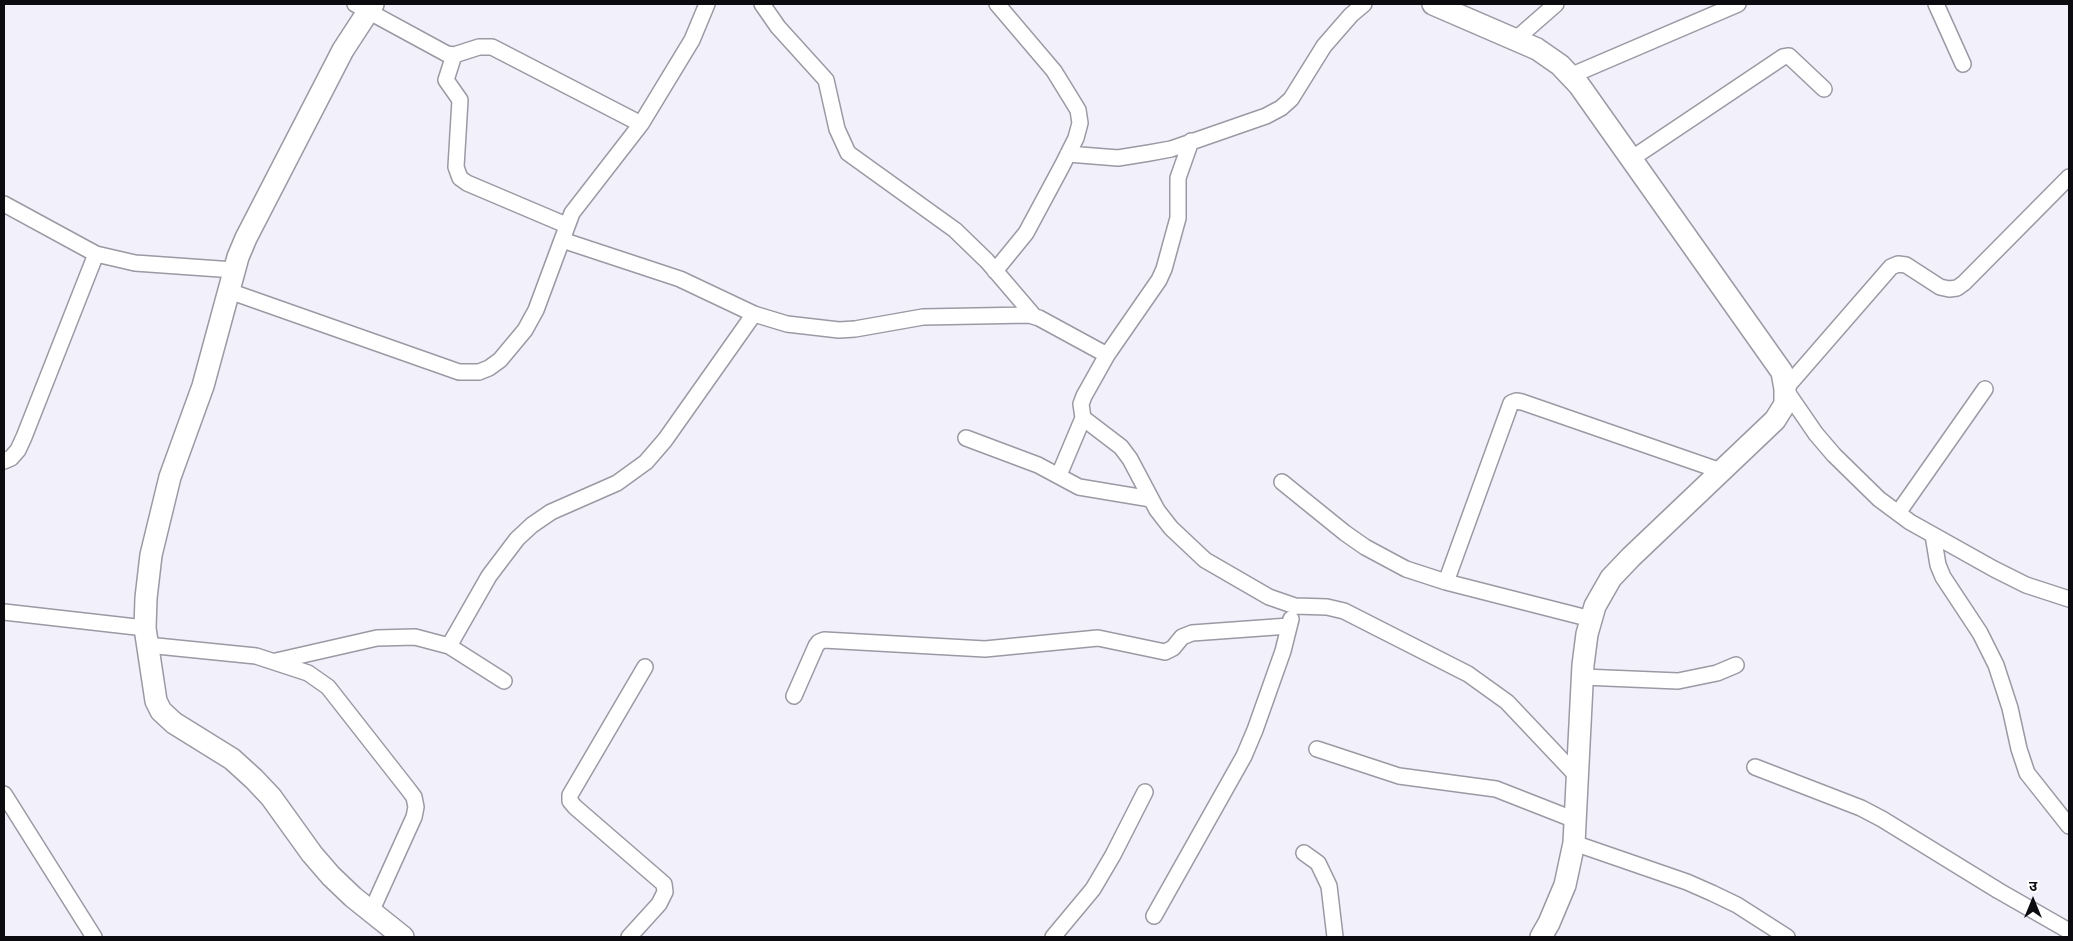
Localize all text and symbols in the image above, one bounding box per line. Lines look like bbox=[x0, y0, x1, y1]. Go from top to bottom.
north arrow bbox=[2008, 876, 2058, 926]
text: उ bbox=[2029, 878, 2037, 894]

